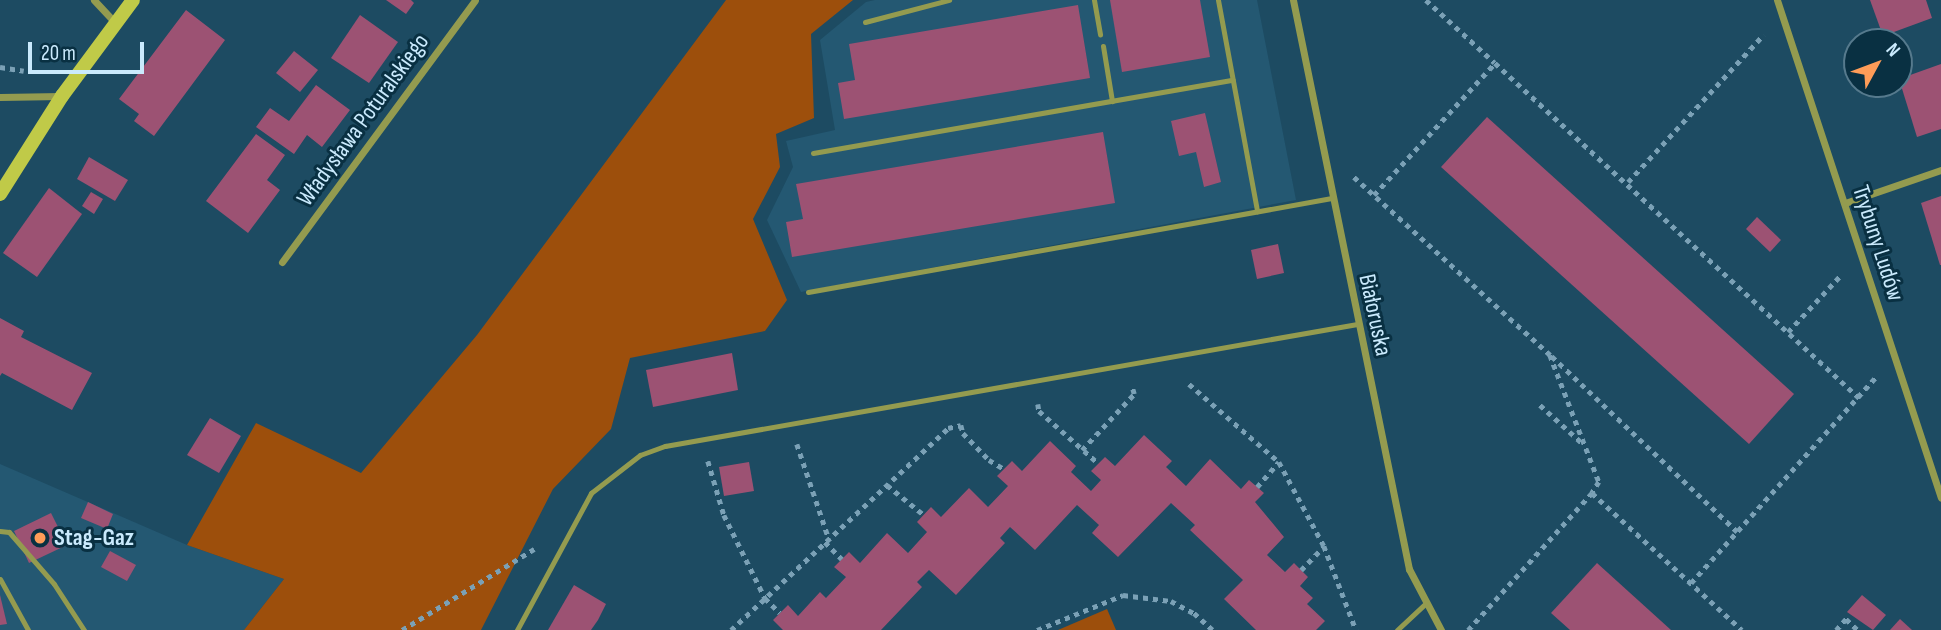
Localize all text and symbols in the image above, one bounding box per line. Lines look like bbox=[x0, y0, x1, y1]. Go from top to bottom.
scale bar bbox=[32, 28, 147, 72]
street label: Władysława Poturalskiego bbox=[291, 28, 435, 212]
north arrow bbox=[1843, 28, 1913, 98]
text: N bbox=[1881, 39, 1905, 62]
text: 20 m bbox=[41, 41, 76, 66]
street label: Trybuny Ludów bbox=[1846, 182, 1910, 304]
street label: Białoruska bbox=[1352, 272, 1398, 358]
place label: Stag-Gaz bbox=[54, 524, 134, 552]
marker: Stag-Gaz bbox=[32, 530, 48, 546]

